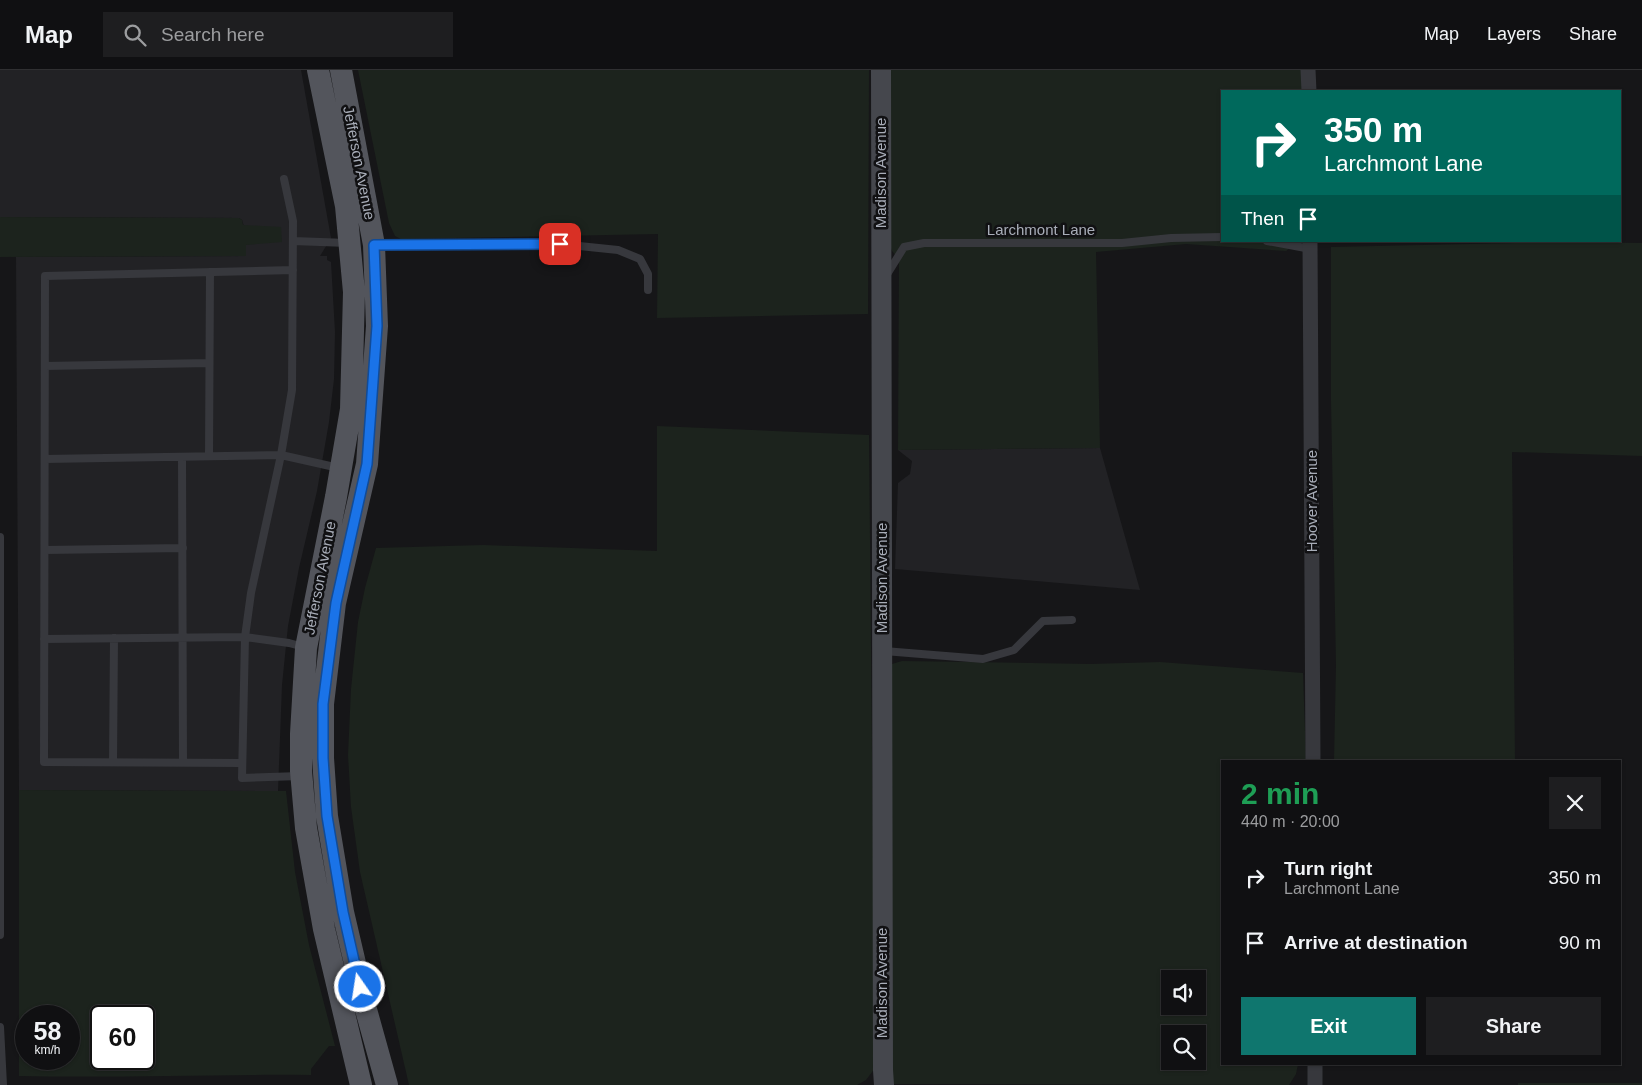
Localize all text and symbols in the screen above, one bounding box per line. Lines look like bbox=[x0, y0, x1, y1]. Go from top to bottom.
search box bbox=[103, 12, 453, 57]
text: Map bbox=[25, 21, 73, 48]
icon: search bbox=[121, 21, 149, 49]
text: Search here bbox=[161, 24, 265, 45]
text: Map bbox=[1424, 24, 1459, 44]
text: Layers bbox=[1487, 24, 1541, 44]
text: Share bbox=[1569, 24, 1617, 44]
street label: Jefferson Avenue bbox=[340, 105, 379, 221]
icon: right bbox=[1241, 110, 1306, 175]
text: 350 m bbox=[1324, 110, 1423, 149]
street label: Madison Avenue bbox=[872, 118, 889, 228]
text: Larchmont Lane bbox=[1324, 151, 1483, 176]
icon: arrive bbox=[1294, 205, 1322, 233]
text: Then bbox=[1241, 208, 1284, 229]
street label: Larchmont Lane bbox=[987, 221, 1095, 238]
pin bbox=[539, 223, 581, 265]
icon: arrive bbox=[546, 230, 574, 258]
street label: Hoover Avenue bbox=[1303, 450, 1320, 552]
street label: Jefferson Avenue bbox=[300, 520, 339, 636]
street label: Madison Avenue bbox=[873, 523, 890, 633]
text: 2 min bbox=[1241, 777, 1319, 810]
button: close bbox=[1549, 777, 1601, 829]
text: 440 m · 20:00 bbox=[1241, 813, 1340, 830]
text: Turn right bbox=[1284, 858, 1372, 879]
icon: right bbox=[1241, 864, 1269, 892]
text: 350 m bbox=[1548, 867, 1601, 888]
text: Larchmont Lane bbox=[1284, 880, 1400, 897]
street label: Madison Avenue bbox=[873, 928, 890, 1038]
icon: arrive bbox=[1241, 929, 1269, 957]
text: Arrive at destination bbox=[1284, 932, 1468, 953]
text: 90 m bbox=[1559, 932, 1601, 953]
position arrow bbox=[333, 960, 385, 1012]
map controls bbox=[1161, 970, 1206, 1070]
button: sound bbox=[1161, 970, 1206, 1015]
button: Exit bbox=[1241, 997, 1416, 1055]
button: Share bbox=[1426, 997, 1601, 1055]
speed limit sign: 60 bbox=[90, 1005, 155, 1070]
text: 58 bbox=[34, 1017, 61, 1045]
button: search bbox=[1161, 1025, 1206, 1070]
text: km/h bbox=[34, 1043, 61, 1057]

